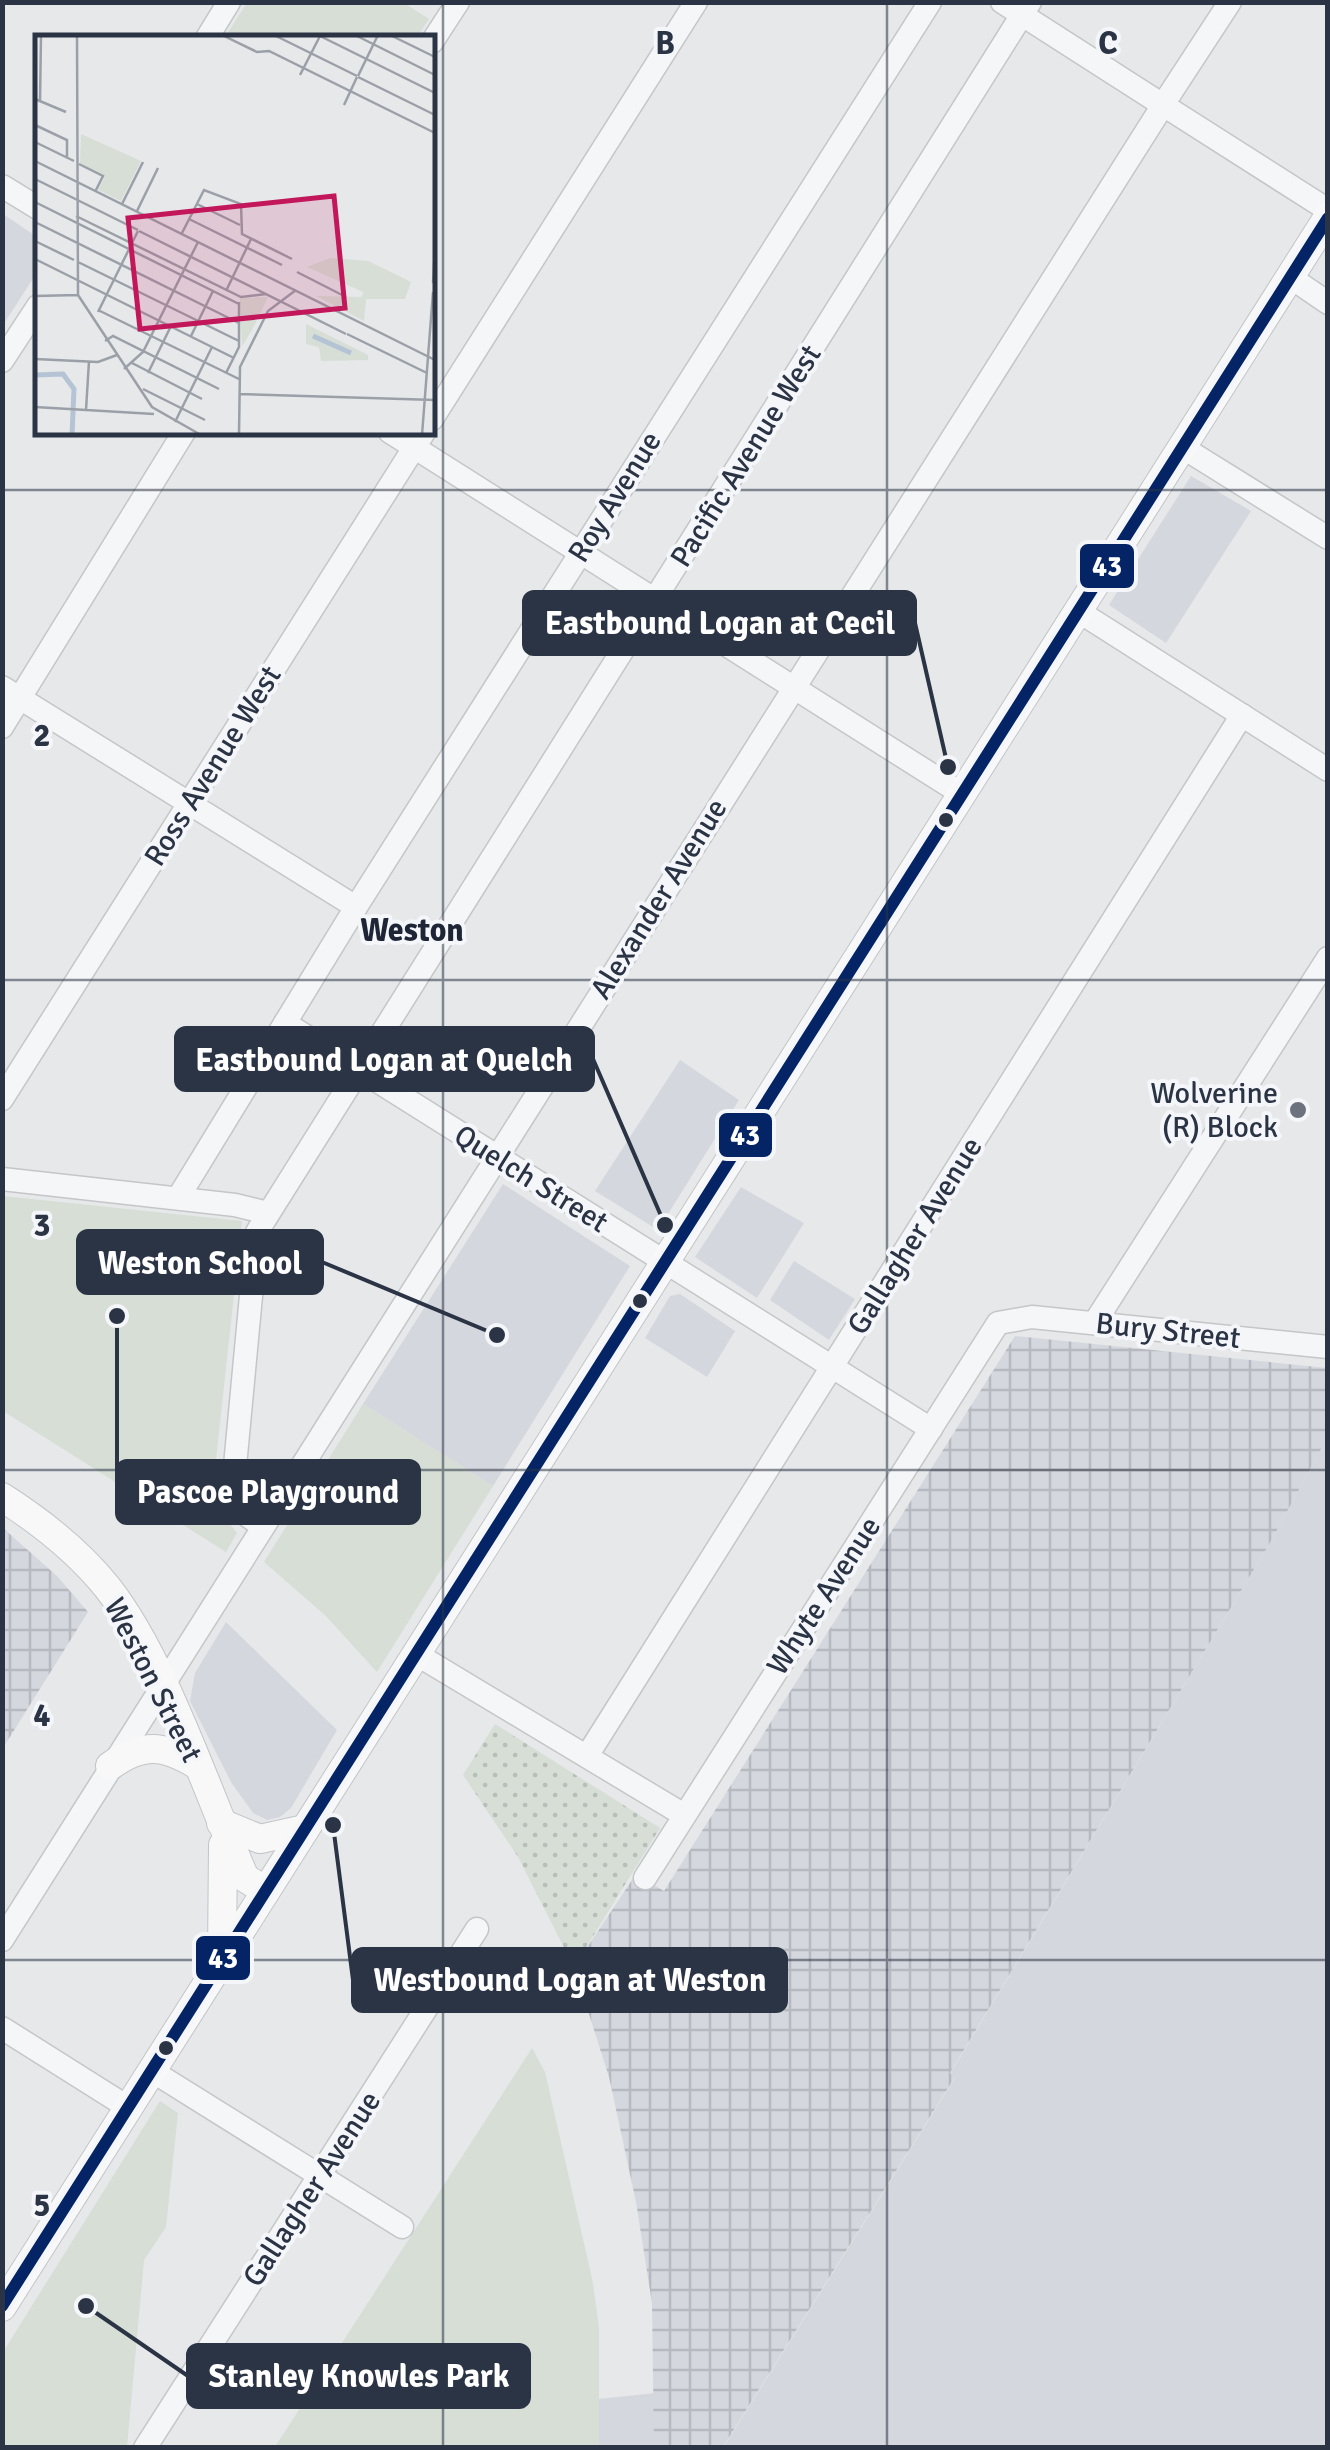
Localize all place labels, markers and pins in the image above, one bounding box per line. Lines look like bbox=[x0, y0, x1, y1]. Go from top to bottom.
callout: Eastbound Logan at Cecil bbox=[524, 592, 915, 654]
unlabelled marker bbox=[936, 810, 956, 830]
callout: Eastbound Logan at Quelch bbox=[176, 1028, 593, 1090]
place label: Wolverine (R) Block bbox=[1150, 1075, 1278, 1146]
marker: Wolverine (R) Block bbox=[1287, 1099, 1309, 1121]
callout: Weston School bbox=[78, 1231, 322, 1293]
unlabelled marker bbox=[630, 1291, 650, 1311]
callout: Pascoe Playground bbox=[117, 1461, 419, 1523]
callout: Westbound Logan at Weston bbox=[353, 1949, 786, 2011]
unlabelled marker bbox=[156, 2038, 176, 2058]
callout: Stanley Knowles Park bbox=[188, 2345, 529, 2407]

